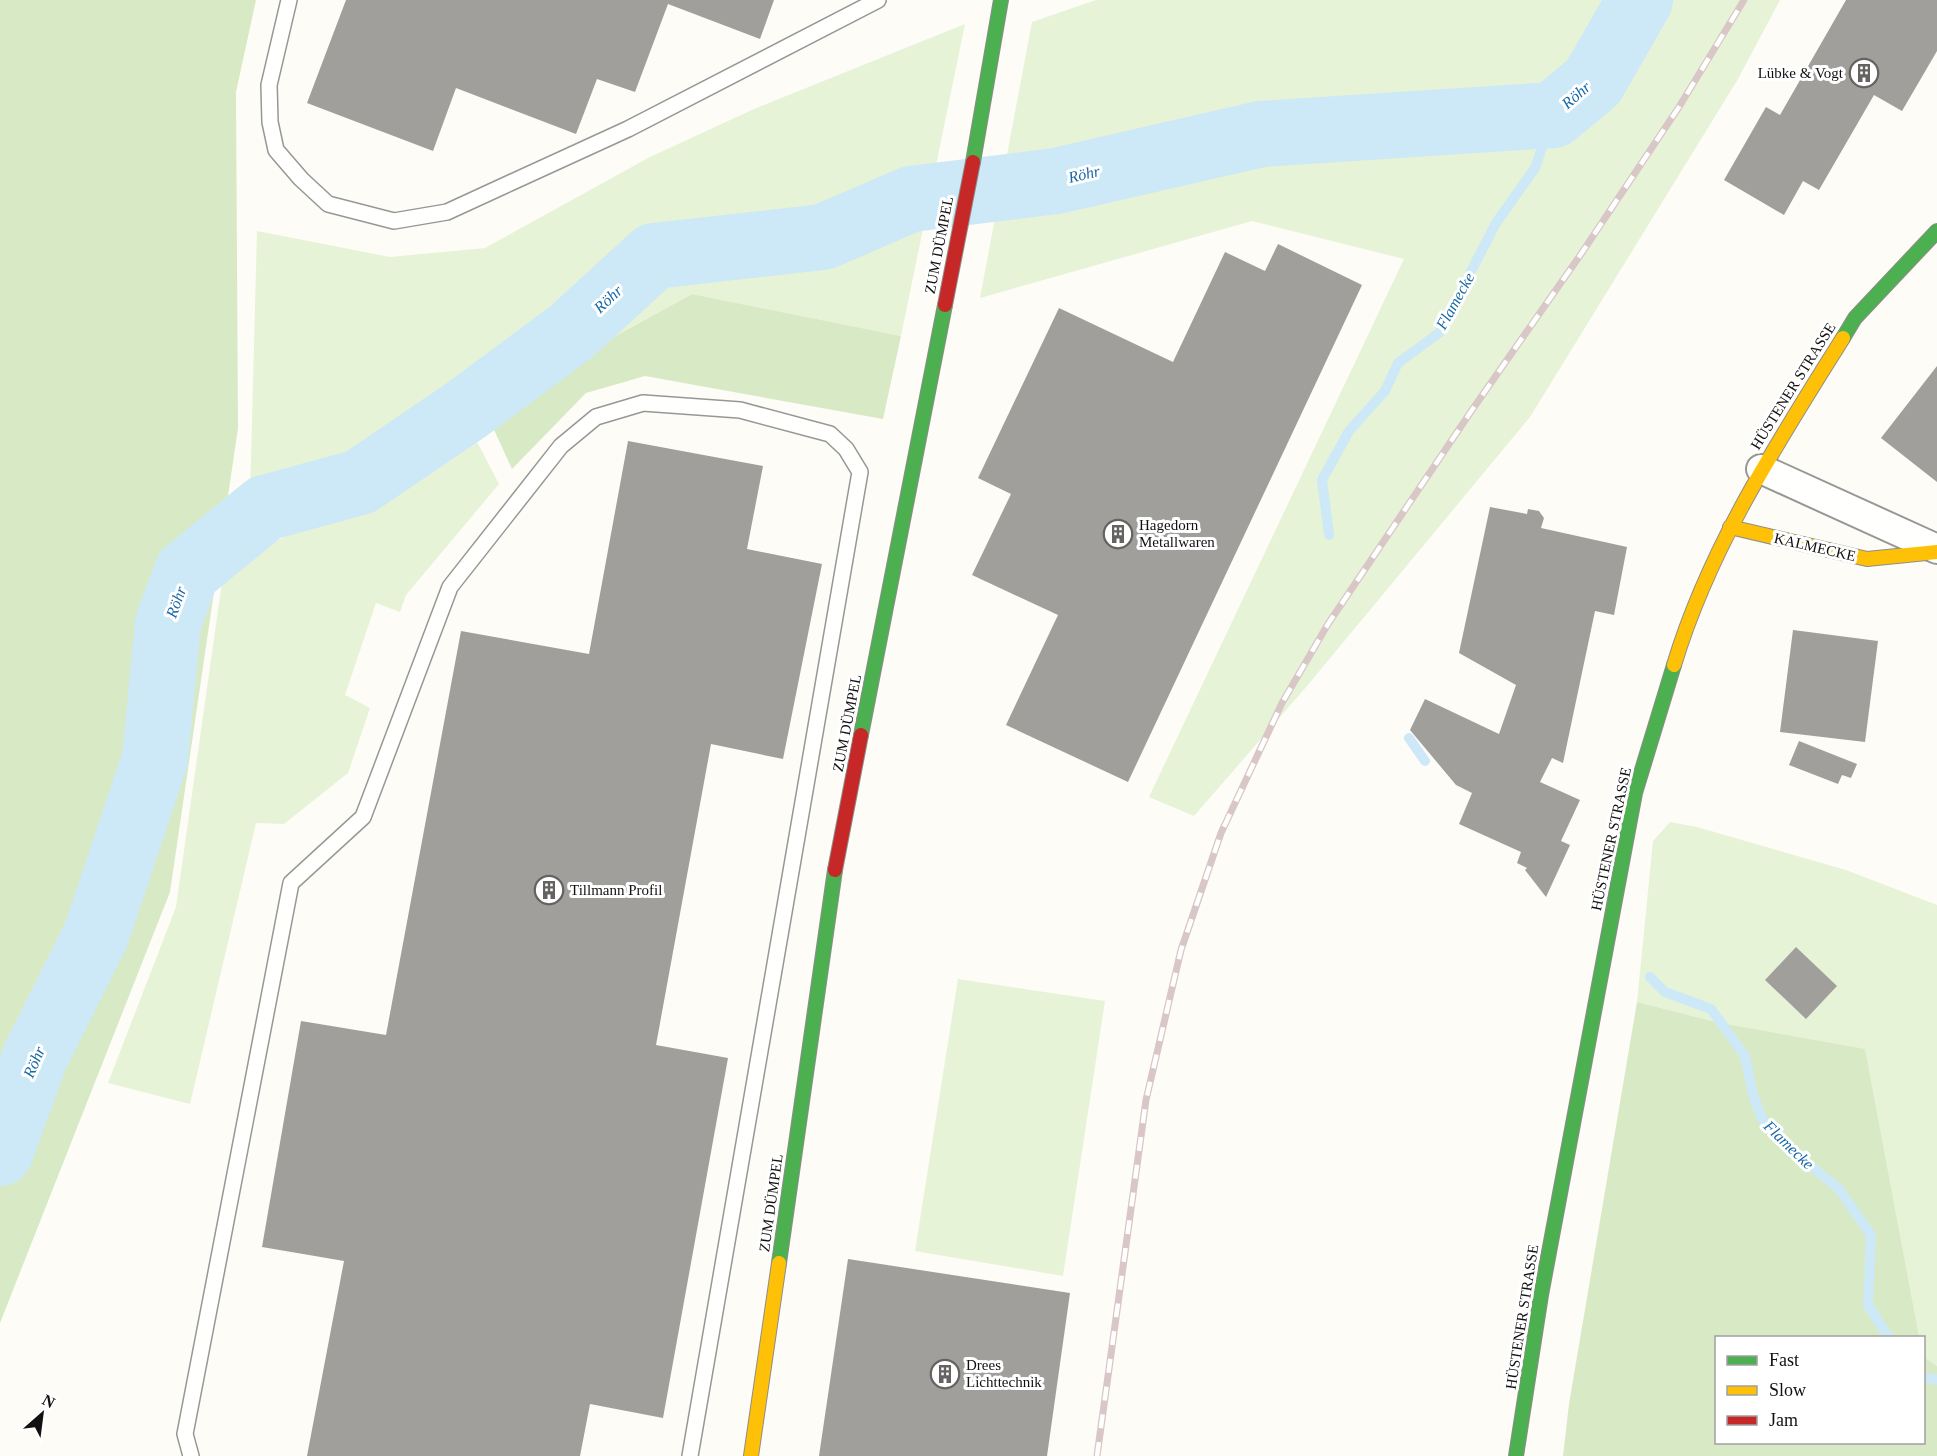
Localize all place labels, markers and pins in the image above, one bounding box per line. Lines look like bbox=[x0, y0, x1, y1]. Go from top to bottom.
building icon: Lübke & Vogt bbox=[1848, 57, 1880, 89]
place label: Lübke & Vogt bbox=[1758, 65, 1844, 81]
place label: Hagedorn Metallwaren bbox=[1139, 517, 1215, 550]
building icon: Hagedorn Metallwaren bbox=[1102, 518, 1134, 550]
building icon: Tillmann Profil bbox=[533, 874, 565, 906]
place label: Tillmann Profil bbox=[570, 882, 662, 898]
place label: Drees Lichttechnik bbox=[966, 1357, 1042, 1390]
building icon: Drees Lichttechnik bbox=[929, 1358, 961, 1390]

